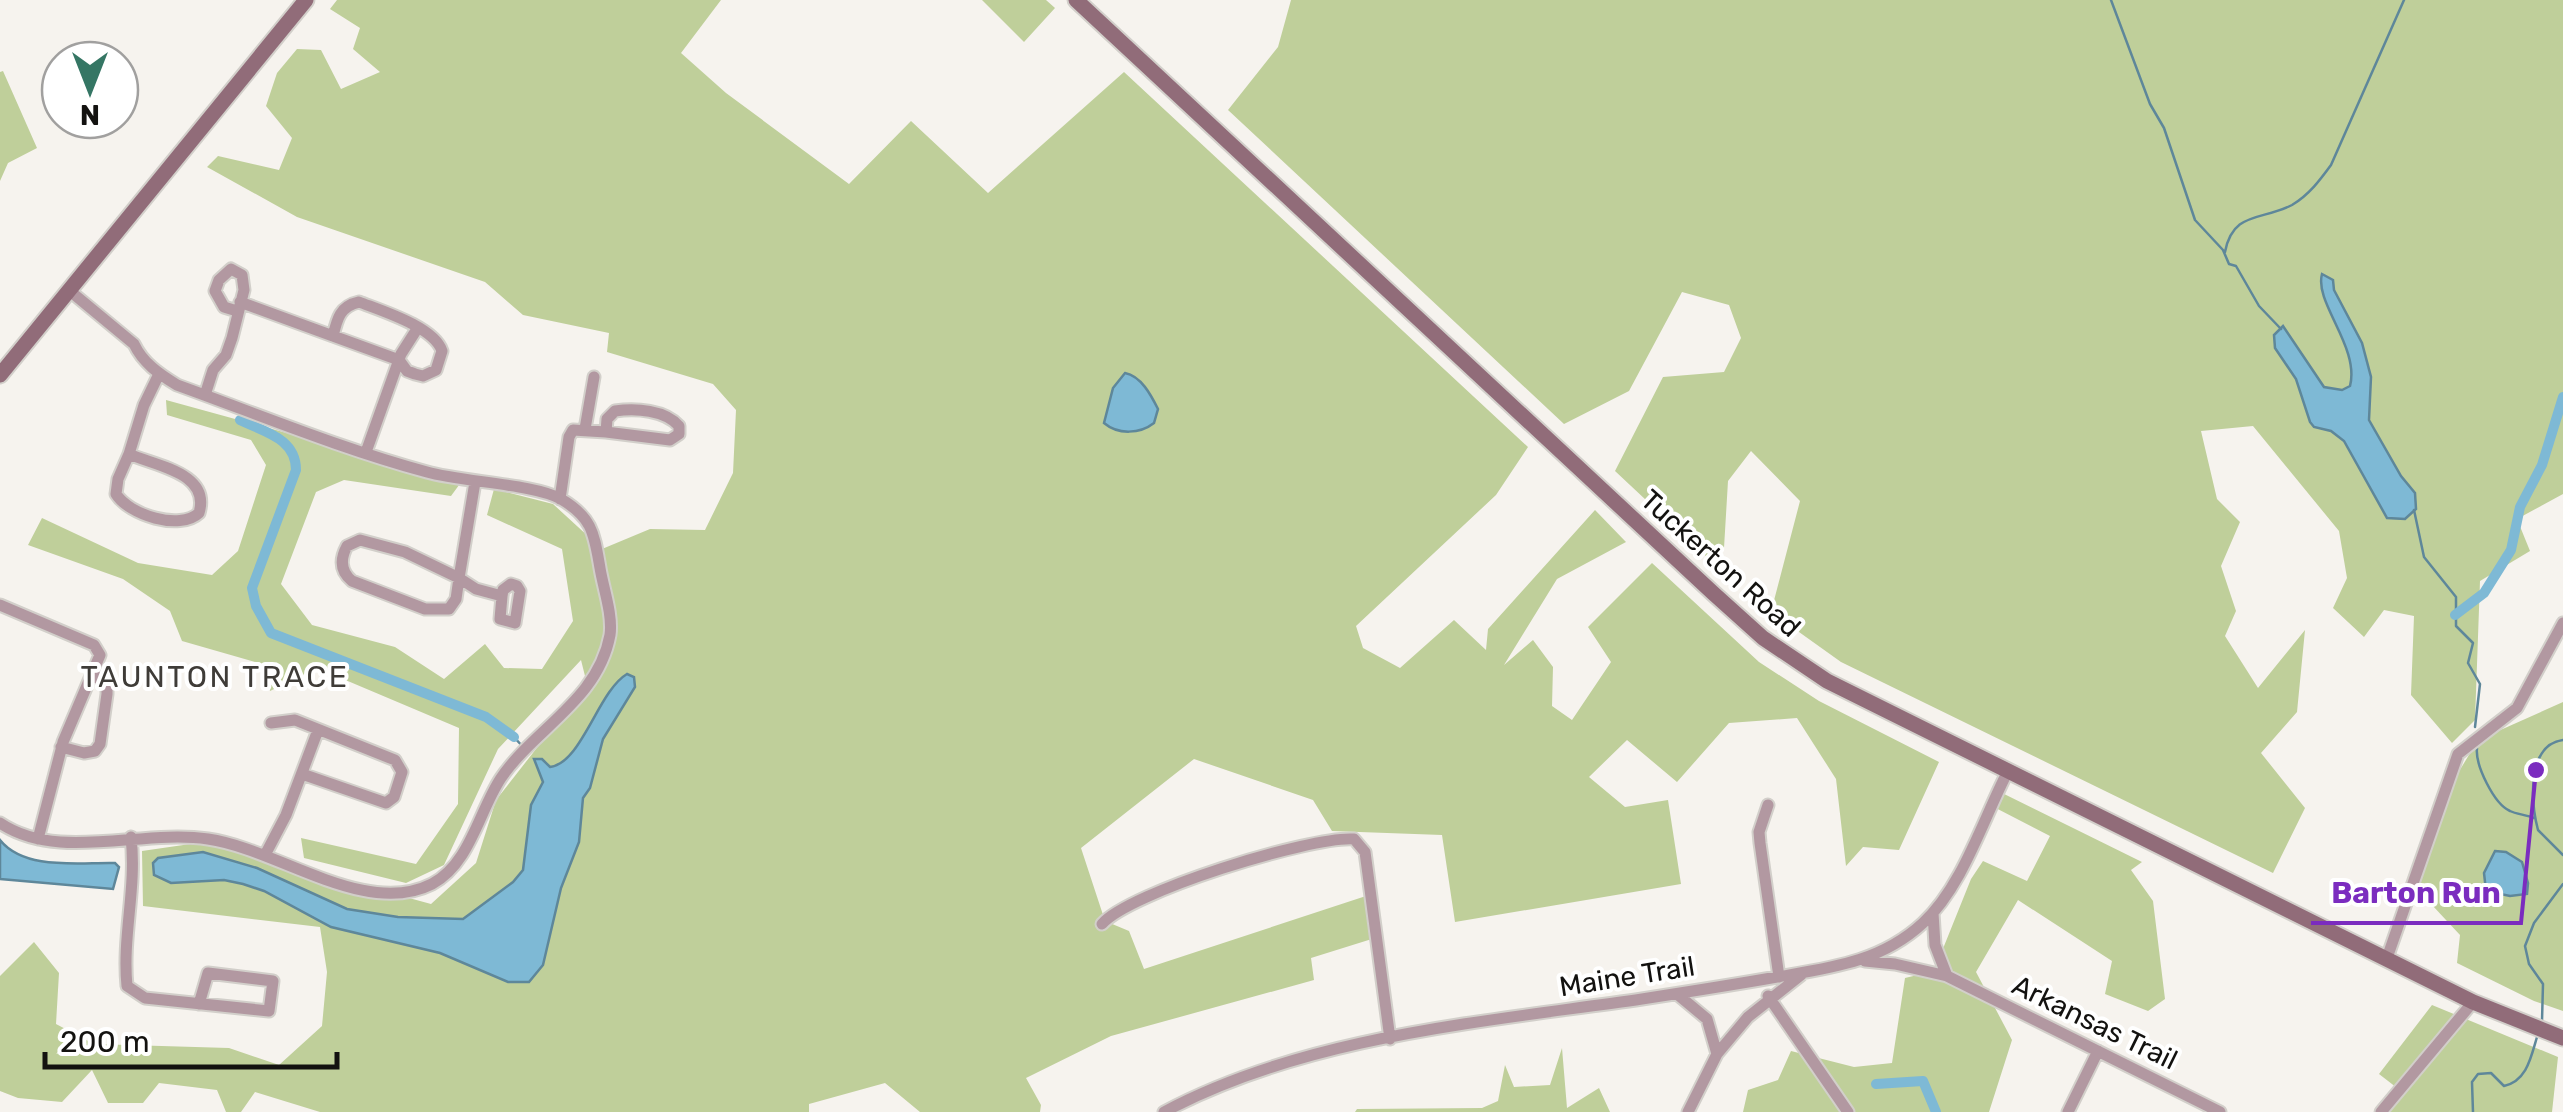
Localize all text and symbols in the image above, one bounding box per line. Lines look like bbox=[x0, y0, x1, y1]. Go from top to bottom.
north arrow bbox=[40, 40, 140, 140]
text: N bbox=[80, 98, 100, 131]
street label: Tuckerton Road bbox=[1634, 483, 1807, 644]
district label: TAUNTON TRACE bbox=[81, 659, 349, 695]
callout: Barton Run bbox=[2311, 863, 2521, 923]
text: Barton Run bbox=[2331, 875, 2501, 911]
street label: Maine Trail bbox=[1557, 950, 1697, 1003]
street label: Arkansas Trail bbox=[2007, 968, 2183, 1077]
scale bar bbox=[45, 1007, 338, 1069]
text: 200 m bbox=[60, 1024, 150, 1060]

